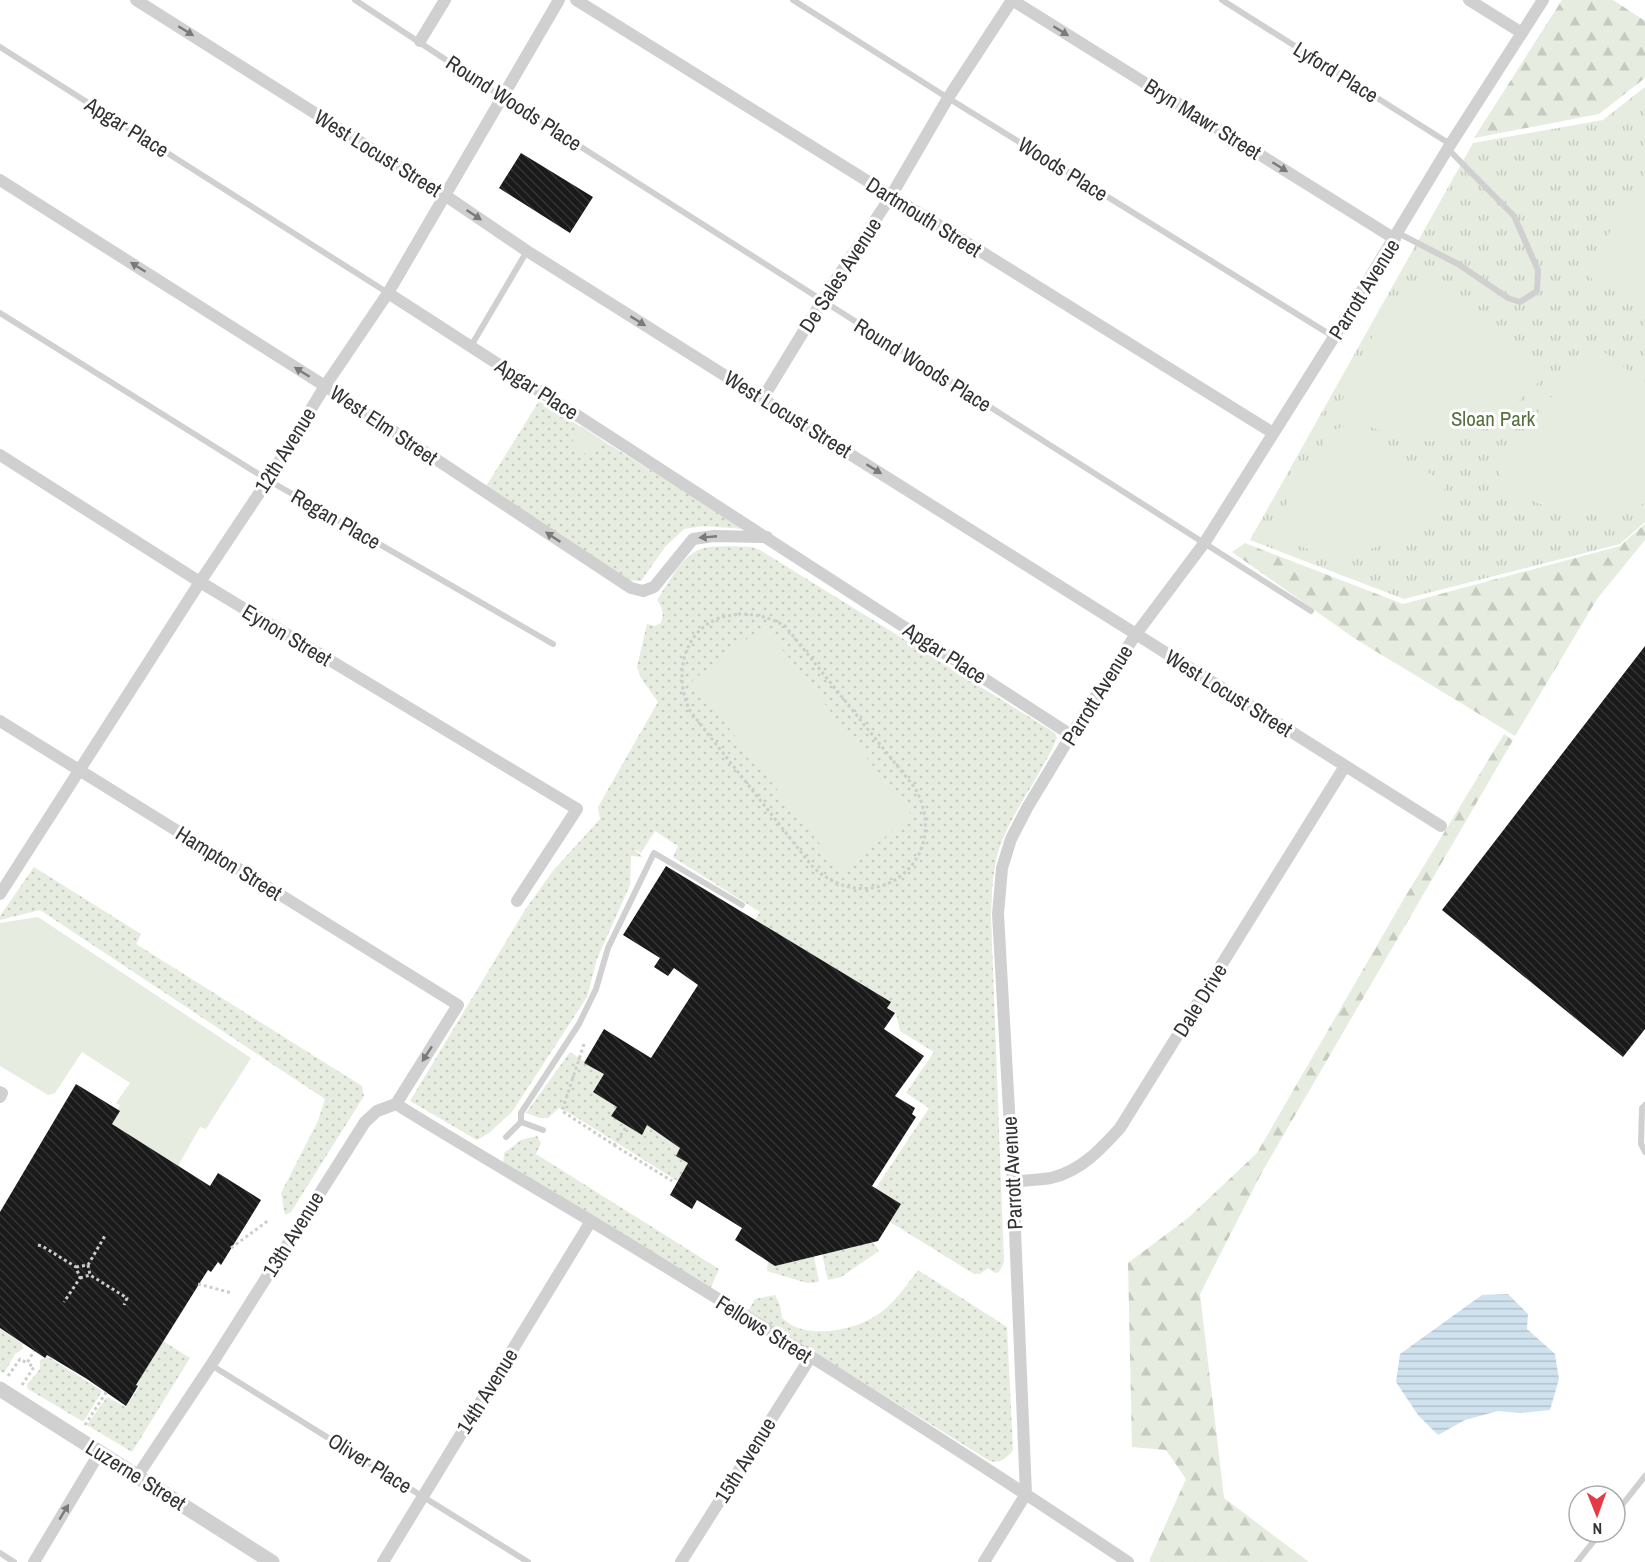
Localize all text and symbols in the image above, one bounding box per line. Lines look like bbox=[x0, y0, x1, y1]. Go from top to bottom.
one-way arrow bbox=[1053, 25, 1069, 36]
one-way arrow bbox=[178, 26, 194, 37]
street label: Lyford Place bbox=[1288, 35, 1384, 109]
street label: Round Woods Place bbox=[440, 48, 588, 158]
street label: Bryn Mawr Street bbox=[1139, 71, 1267, 167]
street label: Apgar Place bbox=[79, 89, 174, 164]
street label: West Locust Street bbox=[309, 102, 447, 204]
street label: Woods Place bbox=[1012, 130, 1114, 208]
one-way arrow bbox=[1272, 162, 1288, 173]
street label: Dartmouth Street bbox=[861, 170, 987, 264]
one-way arrow bbox=[466, 209, 482, 220]
street label: De Sales Avenue bbox=[792, 212, 888, 338]
street label: Parrott Avenue bbox=[1322, 233, 1406, 345]
one-way arrow bbox=[130, 262, 146, 273]
street label: Round Woods Place bbox=[849, 311, 997, 419]
one-way arrow bbox=[630, 315, 646, 326]
street label: Apgar Place bbox=[489, 351, 584, 427]
street label: West Locust Street bbox=[719, 363, 857, 465]
one-way arrow bbox=[294, 366, 311, 377]
street label: West Elm Street bbox=[324, 378, 444, 472]
street label: 12th Avenue bbox=[247, 402, 323, 498]
park label: Sloan Park bbox=[1451, 404, 1536, 433]
one-way arrow bbox=[866, 463, 883, 474]
street label: Regan Place bbox=[286, 482, 386, 556]
one-way arrow bbox=[545, 531, 561, 543]
one-way arrow bbox=[699, 532, 718, 542]
street label: Eynon Street bbox=[237, 597, 337, 673]
street label: Apgar Place bbox=[897, 615, 992, 691]
street label: Parrott Avenue bbox=[1055, 639, 1139, 751]
street label: West Locust Street bbox=[1160, 642, 1298, 744]
street label: Hampton Street bbox=[170, 819, 288, 907]
street label: Dale Drive bbox=[1166, 958, 1234, 1042]
one-way arrow bbox=[421, 1046, 432, 1062]
street label: Parrott Avenue bbox=[995, 1115, 1029, 1231]
street label: 13th Avenue bbox=[255, 1186, 331, 1282]
street label: Fellows Street bbox=[710, 1288, 818, 1370]
street label: 14th Avenue bbox=[449, 1343, 525, 1439]
street label: 15th Avenue bbox=[707, 1412, 783, 1508]
street label: Oliver Place bbox=[323, 1426, 417, 1500]
street label: Luzerne Street bbox=[80, 1433, 192, 1517]
north arrow bbox=[1567, 1484, 1627, 1544]
one-way arrow bbox=[58, 1504, 69, 1520]
text: N bbox=[1592, 1518, 1602, 1540]

